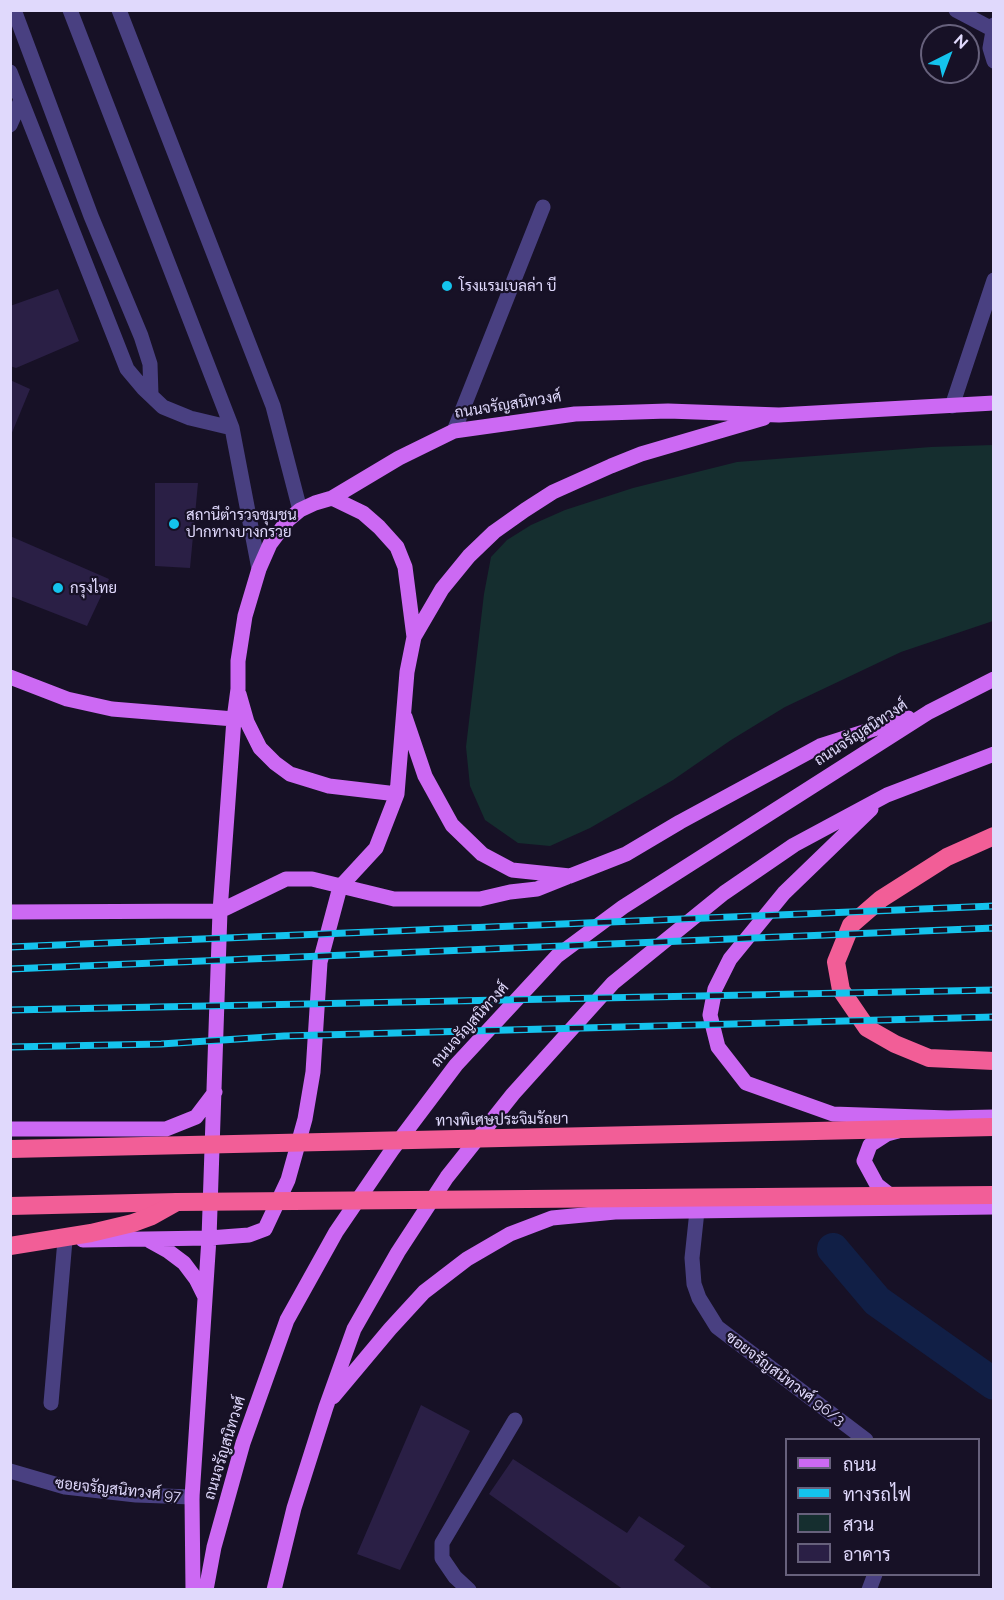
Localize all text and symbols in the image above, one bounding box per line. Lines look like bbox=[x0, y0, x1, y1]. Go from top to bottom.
north arrow bbox=[920, 24, 980, 84]
text: N bbox=[950, 31, 972, 53]
place label: โรงแรมเบลล่า บี bbox=[459, 277, 556, 295]
marker: โรงแรมเบลล่า บี bbox=[440, 279, 454, 293]
street label: ถนนจรัญสนิทวงศ์ bbox=[454, 388, 562, 422]
place label: สถานีตำรวจชุมชน ปากทางบางกรวย bbox=[186, 506, 297, 541]
marker: สถานีตำรวจชุมชน ปากทางบางกรวย bbox=[167, 517, 181, 531]
place label: กรุงไทย bbox=[70, 579, 117, 597]
marker: กรุงไทย bbox=[51, 581, 65, 595]
street label: ถนนจรัญสนิทวงศ์ bbox=[811, 696, 911, 770]
street label: ถนนจรัญสนิทวงศ์ bbox=[427, 979, 513, 1071]
street label: ทางพิเศษประจิมรัถยา bbox=[435, 1110, 569, 1130]
street label: ซอยจรัญสนิทวงศ์ 96/3 bbox=[722, 1328, 848, 1430]
street label: ถนนจรัญสนิทวงศ์ bbox=[201, 1394, 249, 1502]
legend bbox=[785, 1438, 980, 1576]
text: ถนน bbox=[843, 1454, 876, 1475]
street label: ซอยจรัญสนิทวงศ์ 97 bbox=[54, 1474, 182, 1506]
text: ทางรถไฟ bbox=[843, 1484, 911, 1505]
text: สวน bbox=[843, 1514, 874, 1535]
text: อาคาร bbox=[843, 1544, 891, 1565]

